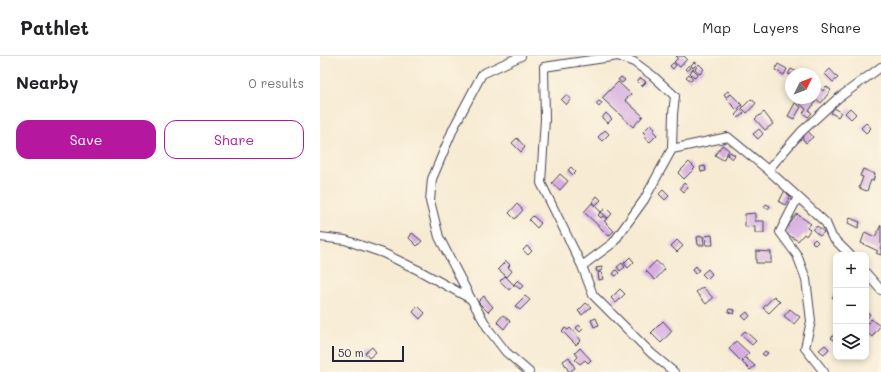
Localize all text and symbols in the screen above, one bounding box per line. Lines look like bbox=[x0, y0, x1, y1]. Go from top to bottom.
text: Pathlet bbox=[20, 15, 89, 40]
text: Map bbox=[702, 18, 731, 37]
text: Layers bbox=[753, 18, 799, 37]
text: Share bbox=[821, 18, 861, 37]
north arrow bbox=[785, 68, 821, 104]
text: Nearby bbox=[16, 71, 78, 93]
text: 0 results bbox=[249, 74, 304, 91]
button: Save bbox=[16, 120, 156, 159]
button: Share bbox=[164, 120, 304, 159]
map controls bbox=[833, 252, 869, 360]
button: + bbox=[833, 252, 869, 288]
button: − bbox=[833, 288, 869, 324]
button: layers bbox=[833, 324, 869, 360]
scale bar bbox=[332, 344, 404, 363]
text: 50 m bbox=[338, 345, 364, 360]

